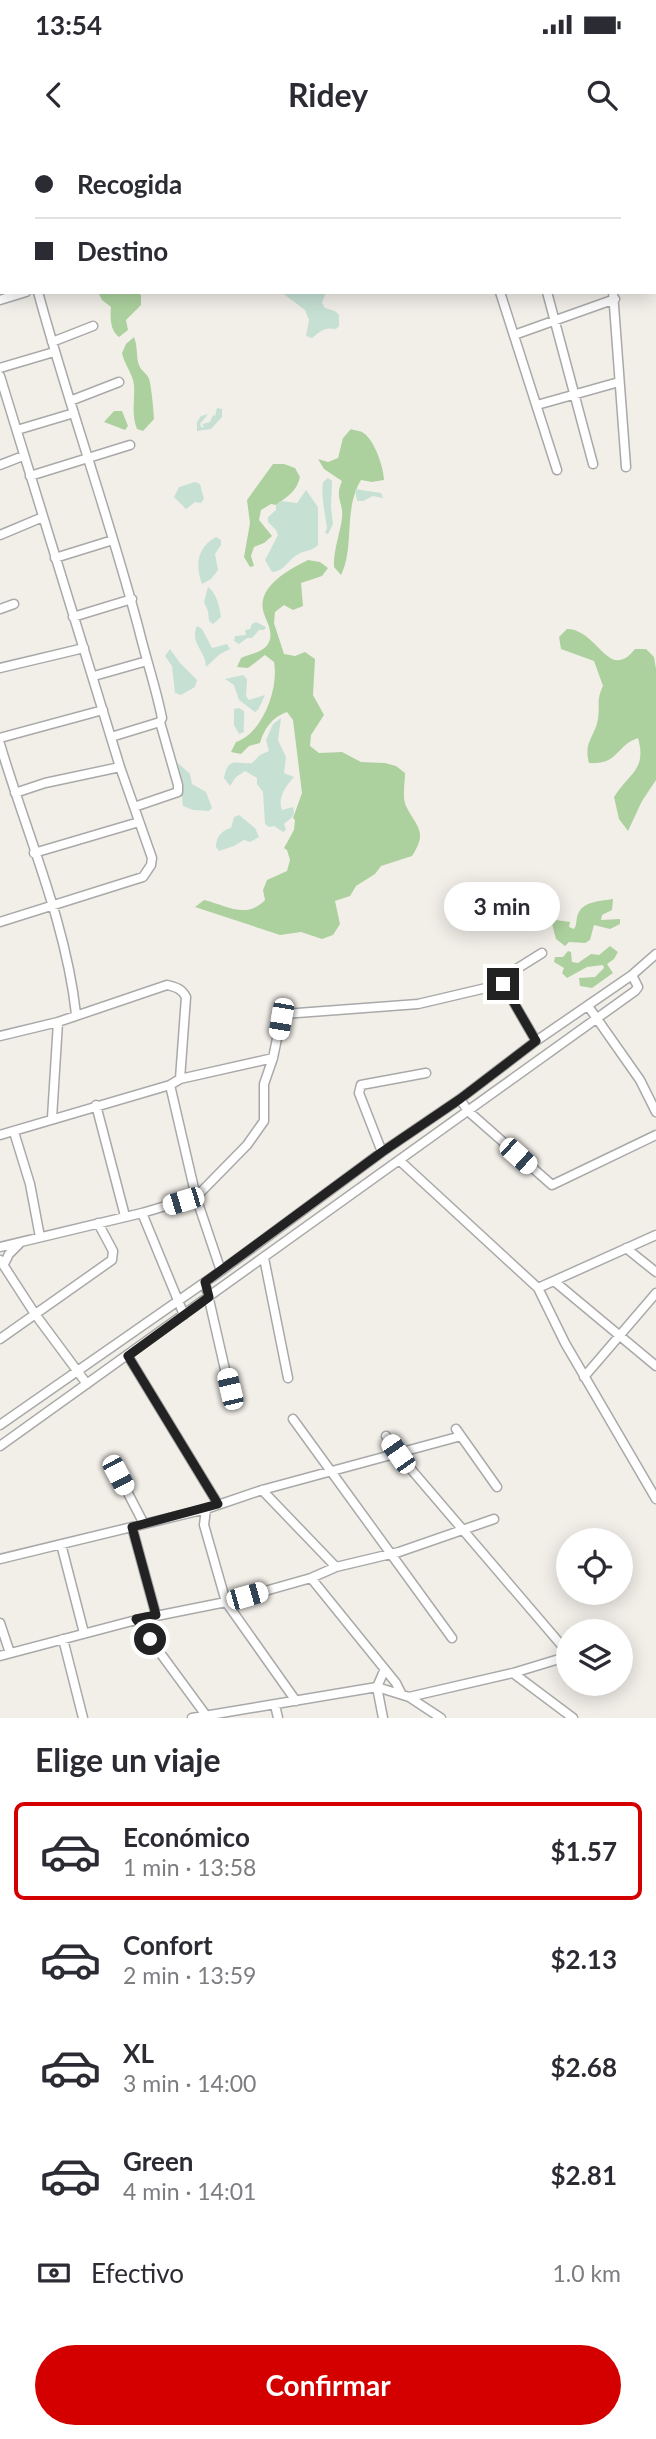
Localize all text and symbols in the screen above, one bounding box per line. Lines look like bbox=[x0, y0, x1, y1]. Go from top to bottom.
text: 13:54 bbox=[35, 9, 102, 41]
text: Ridey bbox=[288, 75, 368, 114]
icon: back bbox=[35, 76, 73, 114]
icon: search bbox=[583, 76, 621, 114]
text: Recogida bbox=[77, 168, 182, 200]
text: Destino bbox=[77, 235, 168, 267]
callout: 3 min bbox=[445, 882, 561, 932]
text: 3 min bbox=[473, 892, 531, 920]
route end bbox=[487, 968, 519, 1000]
car bbox=[268, 996, 295, 1042]
car bbox=[496, 1134, 541, 1178]
car bbox=[160, 1185, 207, 1217]
car bbox=[216, 1366, 245, 1412]
car bbox=[378, 1431, 419, 1477]
car bbox=[99, 1452, 138, 1498]
map controls bbox=[556, 1528, 633, 1696]
button: locate bbox=[556, 1528, 633, 1605]
car bbox=[224, 1580, 271, 1612]
button: layers bbox=[556, 1619, 633, 1696]
route start bbox=[134, 1623, 166, 1655]
text: Elige un viaje bbox=[35, 1740, 220, 1779]
icon: car bbox=[39, 1820, 102, 1883]
text: Económico bbox=[123, 1821, 250, 1853]
text: $1.57 bbox=[551, 1835, 617, 1867]
text: 1 min · 13:58 bbox=[123, 1853, 256, 1881]
icon: car bbox=[39, 1928, 102, 1991]
text: Confort bbox=[123, 1929, 213, 1961]
text: $2.13 bbox=[551, 1943, 617, 1975]
text: 2 min · 13:59 bbox=[123, 1961, 256, 1989]
icon: car bbox=[39, 2036, 102, 2099]
text: XL bbox=[123, 2037, 154, 2069]
text: $2.68 bbox=[551, 2051, 617, 2083]
text: 3 min · 14:00 bbox=[123, 2069, 256, 2097]
icon: car bbox=[39, 2144, 102, 2207]
text: Green bbox=[123, 2145, 193, 2177]
text: $2.81 bbox=[551, 2159, 617, 2191]
text: 4 min · 14:01 bbox=[123, 2177, 256, 2205]
icon: cash bbox=[35, 2254, 73, 2292]
text: Efectivo bbox=[91, 2257, 184, 2289]
text: 1.0 km bbox=[552, 2259, 621, 2287]
button: Confirmar bbox=[35, 2345, 621, 2425]

